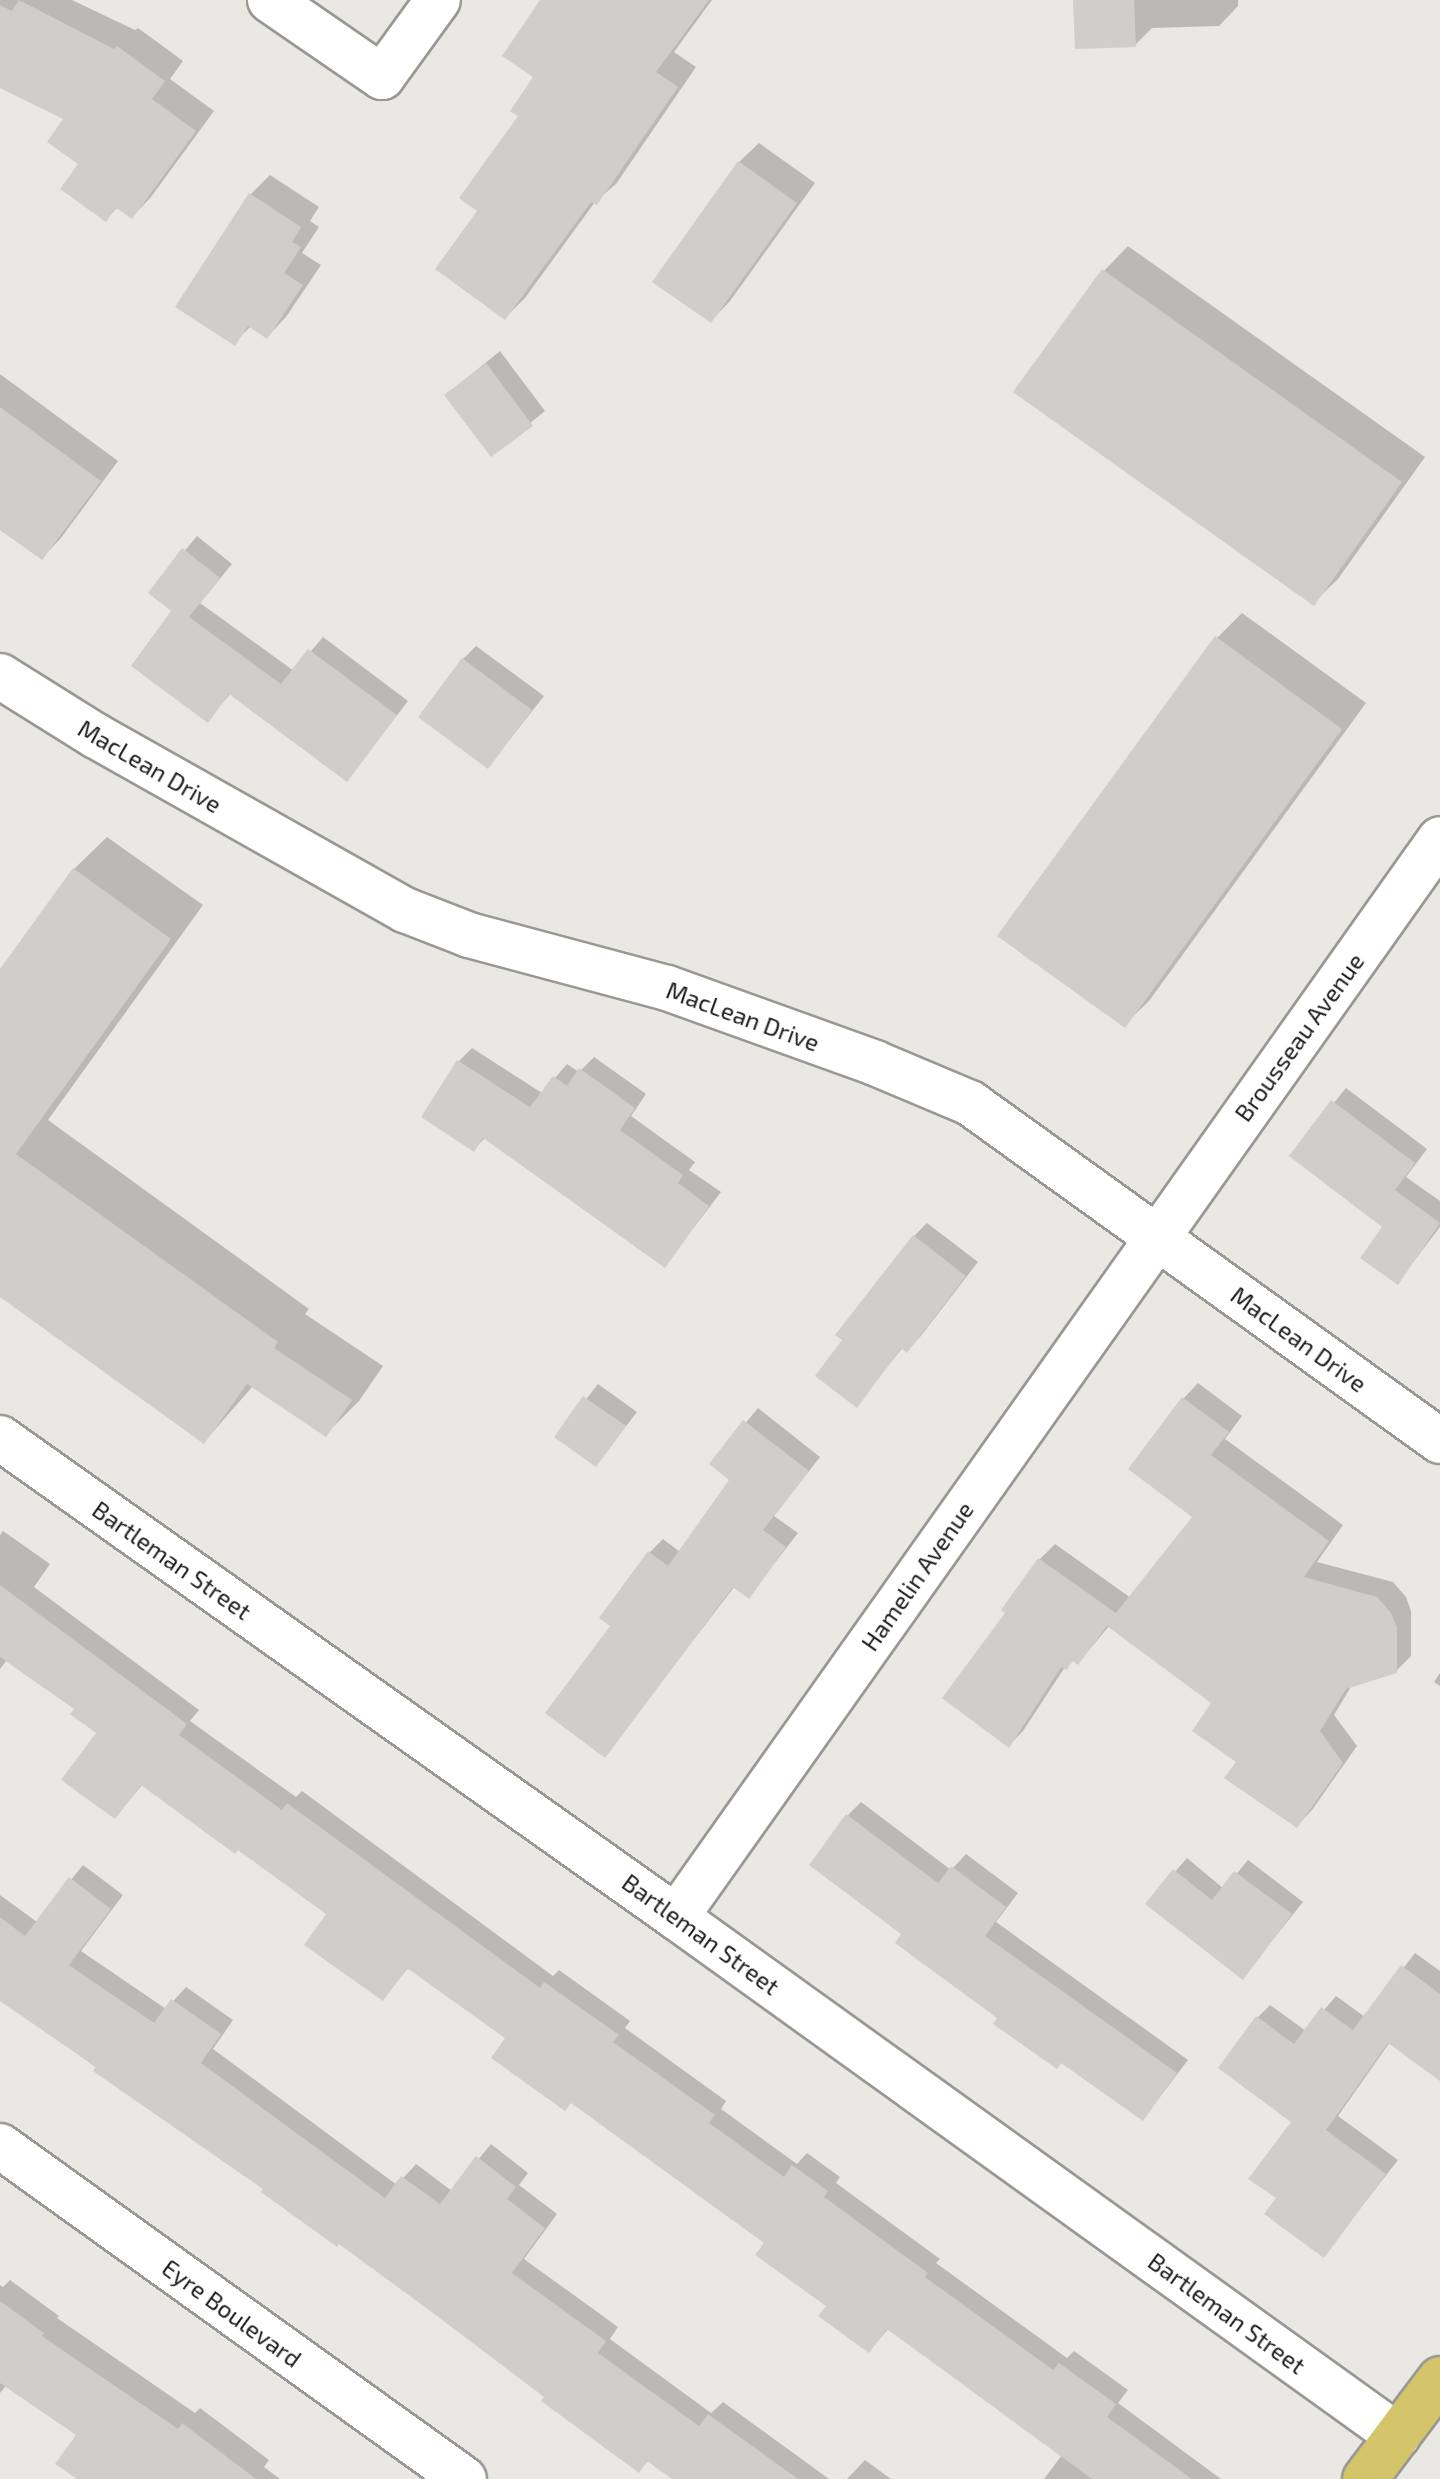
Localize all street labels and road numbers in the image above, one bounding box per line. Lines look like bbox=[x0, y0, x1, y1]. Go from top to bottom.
street label: MacLean Drive bbox=[73, 713, 227, 819]
street label: Brousseau Avenue bbox=[1228, 947, 1370, 1127]
street label: MacLean Drive bbox=[663, 975, 823, 1057]
street label: MacLean Drive bbox=[1226, 1280, 1372, 1398]
street label: Bartleman Street bbox=[87, 1495, 257, 1625]
street label: Hamelin Avenue bbox=[855, 1496, 979, 1656]
street label: Bartleman Street bbox=[617, 1867, 785, 2001]
street label: Bartleman Street bbox=[1143, 2246, 1311, 2380]
street label: Eyre Boulevard bbox=[157, 2253, 307, 2373]

